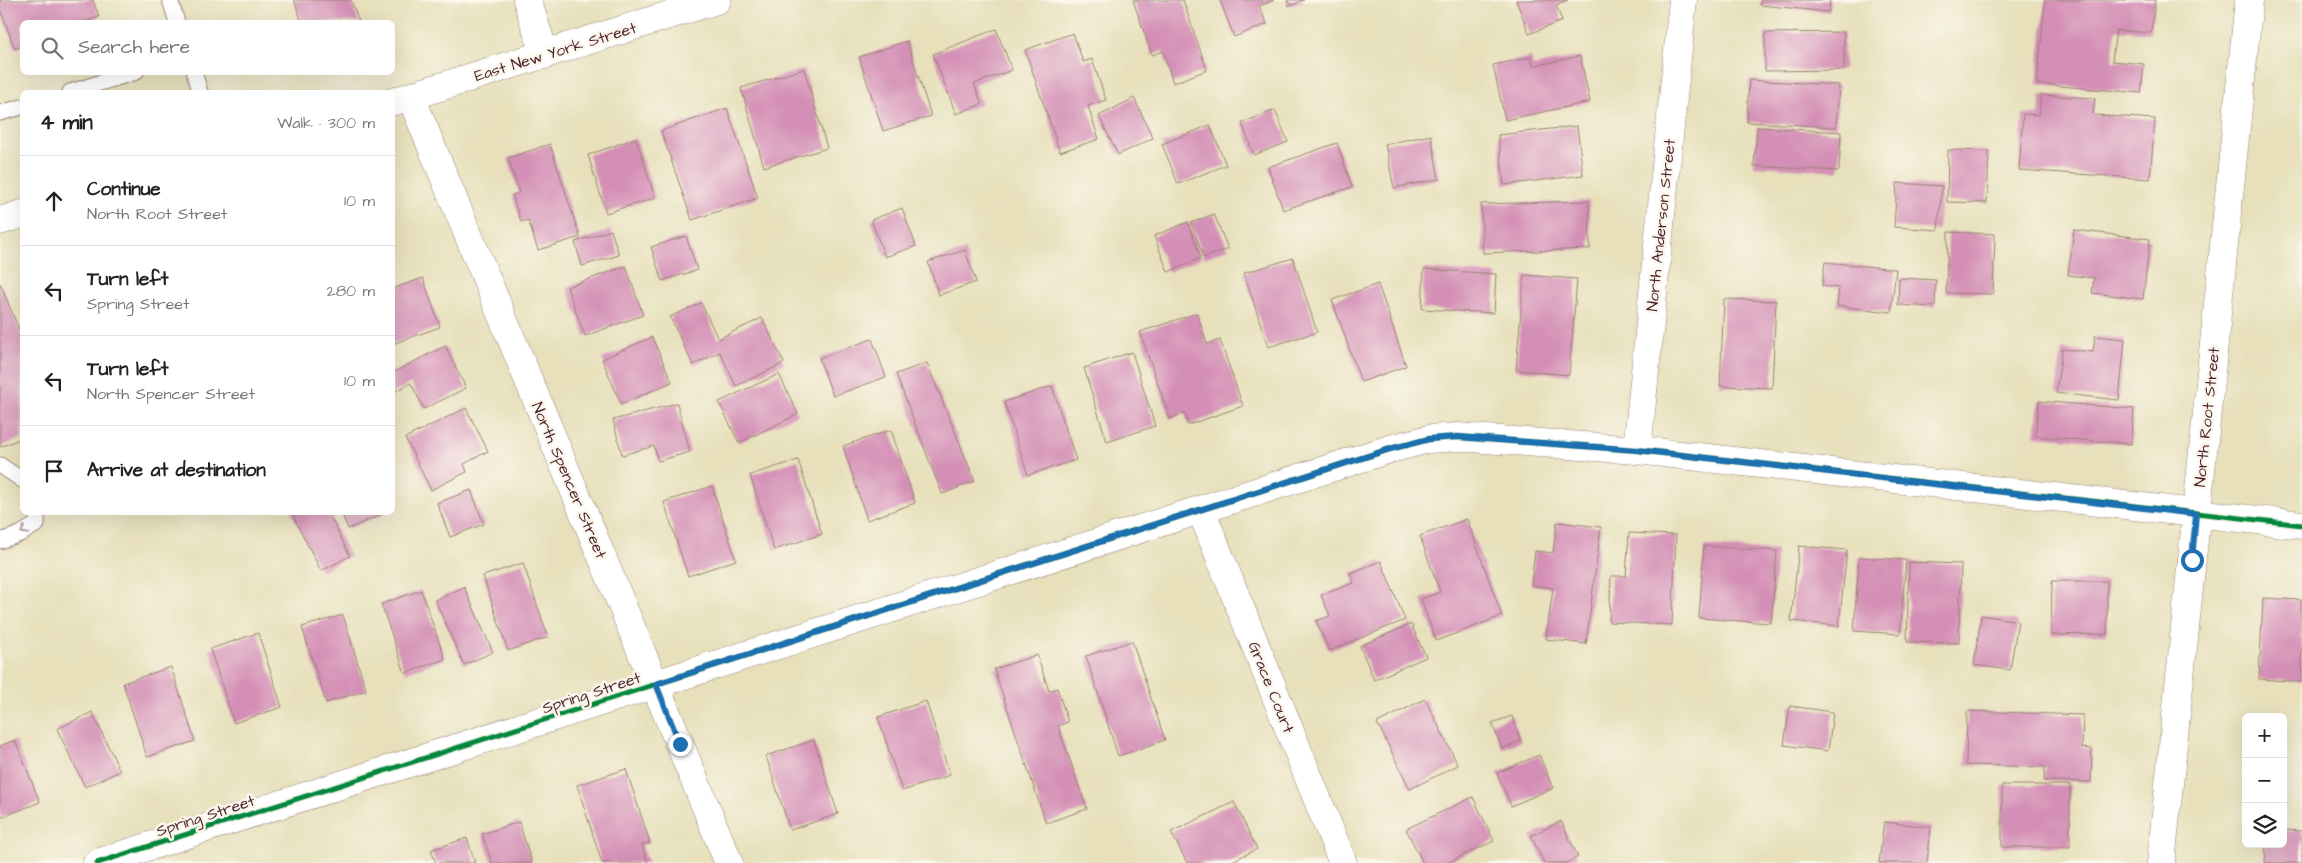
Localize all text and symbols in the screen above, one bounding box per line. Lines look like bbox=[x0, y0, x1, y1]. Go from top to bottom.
street label: East New York Street bbox=[472, 17, 640, 87]
search box bbox=[20, 20, 395, 75]
icon: search bbox=[38, 34, 66, 62]
text: Search here bbox=[78, 34, 190, 61]
text: 4 min bbox=[40, 108, 93, 137]
text: Walk · 300 m bbox=[277, 112, 375, 134]
street label: North Anderson Street bbox=[1641, 137, 1681, 312]
text: Continue bbox=[87, 176, 161, 203]
icon: ahead bbox=[40, 187, 68, 215]
text: 10 m bbox=[344, 190, 375, 212]
text: North Root Street bbox=[87, 203, 227, 225]
text: Turn left bbox=[87, 266, 168, 293]
icon: left bbox=[40, 277, 68, 305]
text: 280 m bbox=[327, 280, 375, 302]
text: Spring Street bbox=[87, 293, 189, 315]
street label: North Root Street bbox=[2189, 346, 2225, 488]
text: Turn left bbox=[87, 356, 168, 383]
icon: left bbox=[40, 367, 68, 395]
text: 10 m bbox=[344, 370, 375, 392]
text: North Spencer Street bbox=[87, 383, 255, 405]
street label: North Spencer Street bbox=[526, 399, 612, 562]
icon: arrive bbox=[40, 457, 68, 485]
text: Arrive at destination bbox=[87, 457, 266, 484]
one-way arrow bbox=[20, 525, 29, 535]
route start bbox=[2181, 549, 2204, 572]
street label: Grace Court bbox=[1243, 638, 1300, 737]
street label: Spring Street bbox=[539, 666, 644, 720]
map controls bbox=[2242, 713, 2287, 848]
button: + bbox=[2242, 713, 2287, 758]
route end bbox=[669, 733, 692, 756]
button: − bbox=[2242, 758, 2287, 803]
street label: Spring Street bbox=[153, 789, 258, 843]
button: layers bbox=[2242, 803, 2287, 848]

